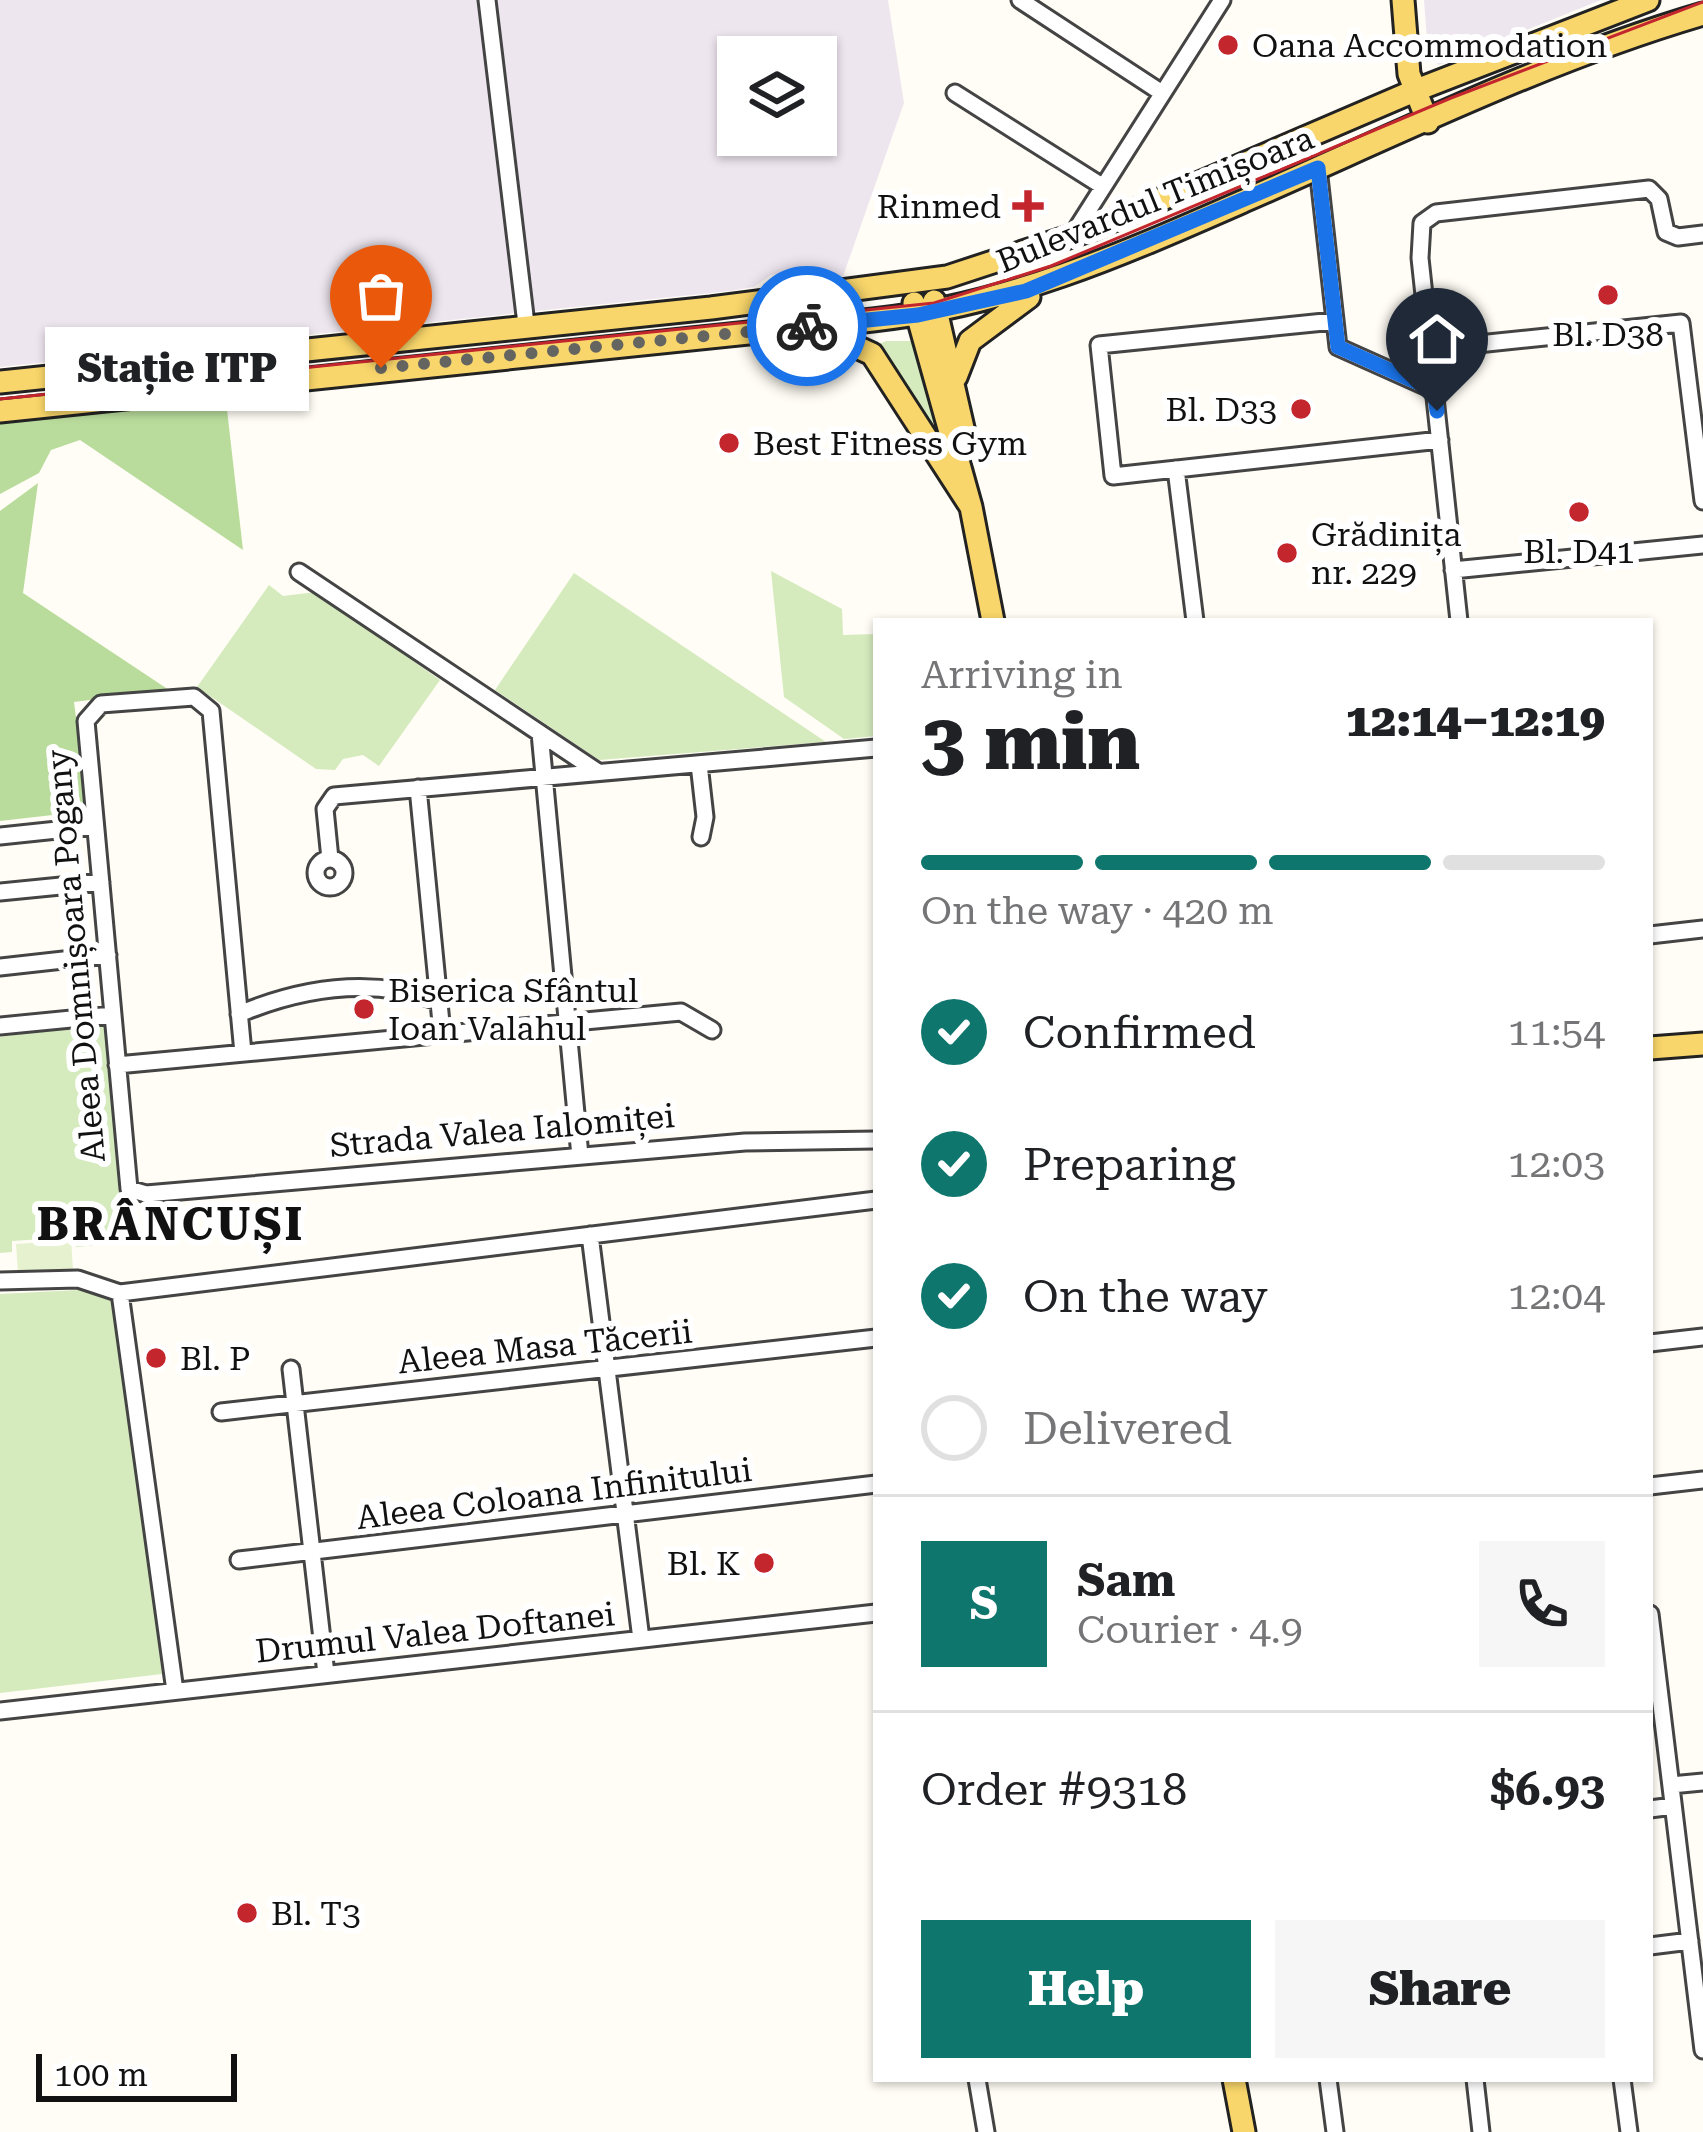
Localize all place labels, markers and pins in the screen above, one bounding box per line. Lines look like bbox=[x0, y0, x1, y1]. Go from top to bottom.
place label: Oana Accommodation bbox=[1252, 26, 1607, 65]
marker: Oana Accommodation bbox=[1215, 32, 1241, 58]
place label: Rinmed bbox=[877, 187, 1001, 226]
marker: Rinmed bbox=[1012, 190, 1044, 222]
pin bbox=[330, 245, 432, 368]
marker: Bl. D38 bbox=[1595, 282, 1621, 308]
pin bbox=[1386, 288, 1488, 411]
place label: Bl. D38 bbox=[1552, 315, 1664, 354]
callout: Stație ITP bbox=[45, 326, 309, 410]
place label: Bl. D33 bbox=[1165, 390, 1277, 429]
marker: Bl. D33 bbox=[1288, 396, 1314, 422]
place label: Best Fitness Gym bbox=[753, 424, 1027, 463]
marker: Best Fitness Gym bbox=[716, 430, 742, 456]
marker: Bl. D41 bbox=[1566, 499, 1592, 525]
place label: Grădinița nr. 229 bbox=[1311, 515, 1461, 592]
place label: Bl. D41 bbox=[1523, 532, 1635, 571]
marker: Grădinița nr. 229 bbox=[1274, 540, 1300, 566]
place label: Biserica Sfântul Ioan Valahul bbox=[388, 971, 638, 1048]
marker: Biserica Sfântul Ioan Valahul bbox=[351, 996, 377, 1022]
place label: Bl. P bbox=[180, 1339, 250, 1378]
marker: Bl. P bbox=[143, 1345, 169, 1371]
place label: Bl. K bbox=[667, 1544, 740, 1583]
marker: Bl. K bbox=[751, 1550, 777, 1576]
place label: Bl. T3 bbox=[271, 1894, 361, 1933]
marker: Bl. T3 bbox=[234, 1900, 260, 1926]

